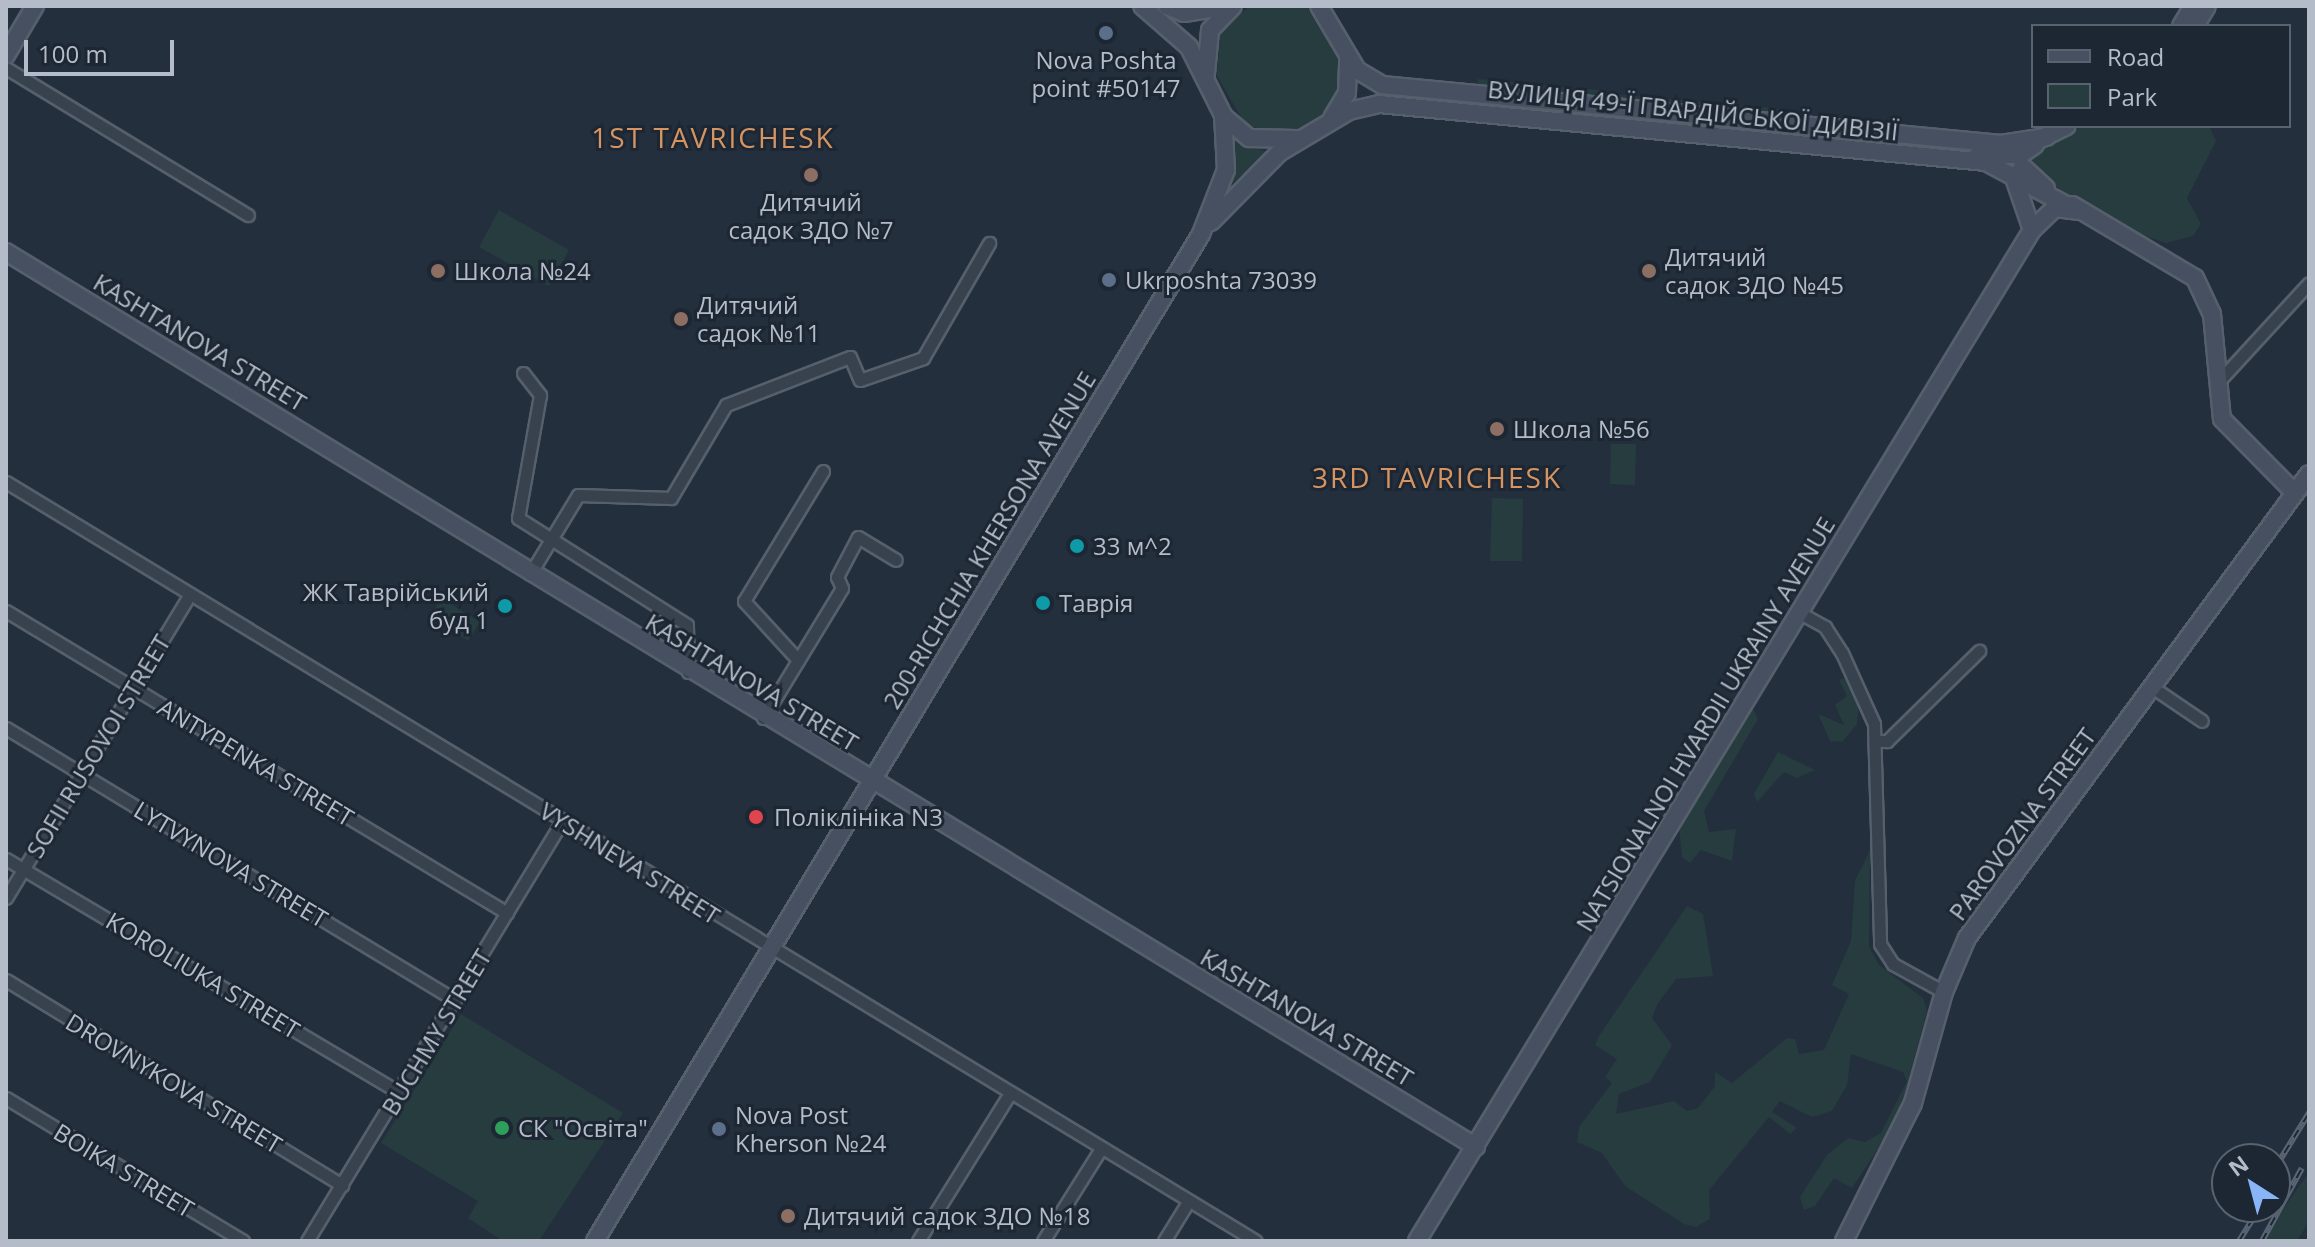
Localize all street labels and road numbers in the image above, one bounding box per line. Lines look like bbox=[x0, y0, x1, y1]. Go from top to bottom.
street label: ВУЛИЦЯ 49-Ї ГВАРДІЙСЬКОЇ ДИВІЗІЇ bbox=[1486, 74, 1900, 146]
street label: KASHTANOVA STREET bbox=[89, 267, 311, 417]
street label: 200-RICHCHIA KHERSONA AVENUE bbox=[877, 366, 1101, 714]
street label: NATSIONALNOI HVARDII UKRAINY AVENUE bbox=[1570, 512, 1840, 936]
street label: KASHTANOVA STREET bbox=[641, 607, 863, 757]
street label: SOFII RUSOVOI STREET bbox=[20, 629, 176, 863]
street label: ANTYPENKA STREET bbox=[153, 692, 359, 832]
street label: PAROVOZNA STREET bbox=[1943, 722, 2101, 926]
street label: LYTVYNOVA STREET bbox=[129, 795, 333, 933]
street label: VYSHNEVA STREET bbox=[535, 796, 725, 930]
street label: KOROLIUKA STREET bbox=[101, 906, 305, 1044]
street label: KASHTANOVA STREET bbox=[1196, 942, 1418, 1092]
street label: BUCHMY STREET bbox=[375, 944, 497, 1120]
street label: DROVNYKOVA STREET bbox=[61, 1007, 287, 1159]
street label: BOIKA STREET bbox=[49, 1117, 199, 1223]

